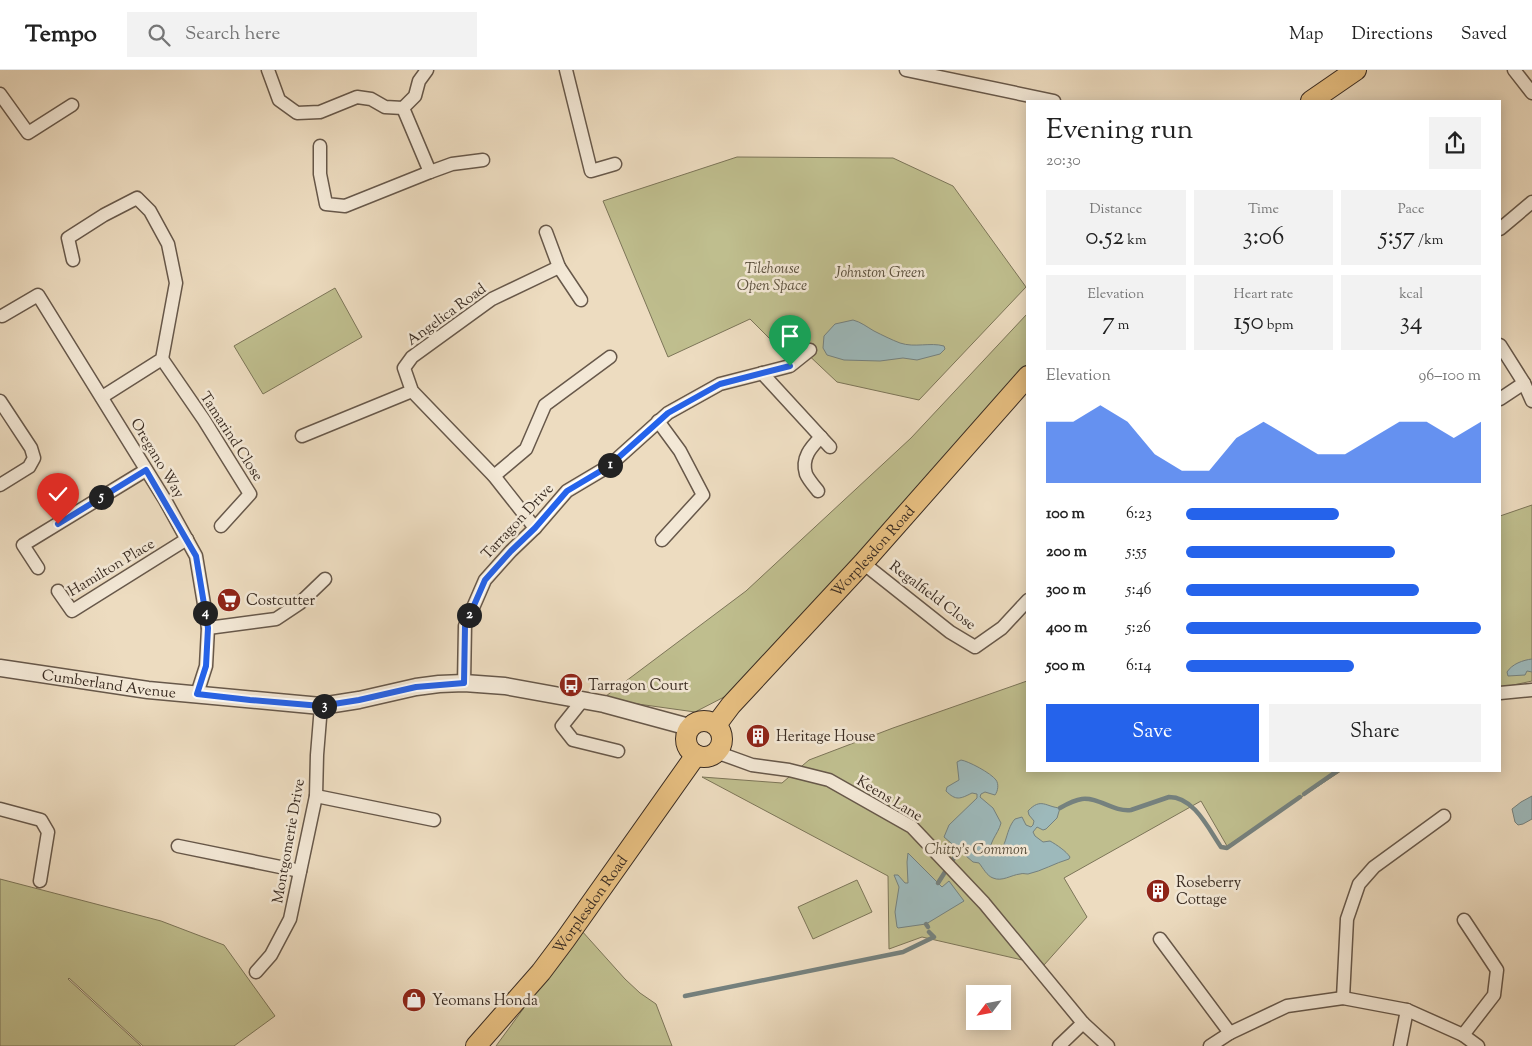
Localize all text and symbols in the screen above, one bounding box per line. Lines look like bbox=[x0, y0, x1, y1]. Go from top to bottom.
search box bbox=[127, 12, 477, 57]
text: Tempo bbox=[25, 18, 97, 52]
icon: search bbox=[145, 21, 173, 49]
text: Search here bbox=[185, 21, 280, 48]
text: Map bbox=[1289, 22, 1324, 48]
text: Directions bbox=[1352, 22, 1433, 48]
text: Saved bbox=[1461, 22, 1507, 48]
text: Evening run bbox=[1046, 111, 1193, 151]
button: share bbox=[1429, 117, 1481, 169]
text: 20:30 bbox=[1046, 150, 1081, 173]
text: Distance bbox=[1089, 200, 1142, 220]
text: Time bbox=[1248, 200, 1279, 220]
text: Pace bbox=[1398, 200, 1425, 220]
text: 0.52 bbox=[1085, 220, 1124, 256]
text: 3:06 bbox=[1242, 220, 1285, 256]
text: 5:57 bbox=[1379, 220, 1415, 256]
text: km bbox=[1124, 231, 1146, 251]
text: /km bbox=[1415, 231, 1443, 251]
park label: Tilehouse Open Space bbox=[737, 259, 807, 297]
park label: Johnston Green bbox=[834, 263, 925, 284]
street label: Angelica Road bbox=[403, 279, 492, 351]
text: Elevation bbox=[1087, 285, 1144, 305]
text: Heart rate bbox=[1234, 285, 1293, 305]
text: kcal bbox=[1399, 285, 1423, 305]
text: 7 bbox=[1102, 305, 1115, 341]
text: 150 bbox=[1233, 305, 1264, 341]
text: 34 bbox=[1400, 305, 1423, 341]
pin bbox=[769, 315, 811, 366]
text: m bbox=[1115, 316, 1129, 336]
text: bpm bbox=[1264, 316, 1294, 336]
icon: arrive bbox=[776, 322, 804, 350]
text: Elevation bbox=[1046, 365, 1111, 388]
text: 96–100 m bbox=[1419, 365, 1481, 388]
street label: Tamarind Close bbox=[194, 388, 268, 486]
street label: Oregano Way bbox=[125, 415, 189, 503]
pin: 1 bbox=[598, 452, 622, 478]
text: 1 bbox=[608, 455, 613, 475]
pin bbox=[37, 473, 79, 524]
street label: Tarragon Drive bbox=[477, 479, 559, 565]
icon: check bbox=[44, 480, 72, 508]
pin: 5 bbox=[88, 484, 114, 510]
text: 5 bbox=[99, 487, 104, 507]
street label: Worplesdon Road bbox=[827, 502, 921, 603]
text: 100 m bbox=[1046, 503, 1085, 526]
text: 6:23 bbox=[1126, 503, 1152, 526]
street label: Hamilton Place bbox=[64, 534, 159, 603]
text: 200 m bbox=[1046, 541, 1087, 564]
text: 5:55 bbox=[1126, 541, 1147, 564]
street label: Regalfield Close bbox=[884, 557, 980, 636]
text: 300 m bbox=[1046, 579, 1086, 602]
text: 5:46 bbox=[1126, 579, 1152, 602]
supermarket icon: Costcutter bbox=[216, 587, 242, 613]
place label: Costcutter bbox=[246, 591, 316, 612]
pin: 4 bbox=[192, 600, 218, 626]
pin: 2 bbox=[456, 602, 482, 628]
text: 4 bbox=[202, 603, 209, 623]
text: 2 bbox=[466, 605, 473, 625]
text: 400 m bbox=[1046, 617, 1088, 640]
text: 5:26 bbox=[1126, 617, 1151, 640]
text: 500 m bbox=[1046, 655, 1085, 678]
text: 6:14 bbox=[1126, 655, 1151, 678]
street label: Cumberland Avenue bbox=[40, 665, 177, 705]
bus stop icon: Tarragon Court bbox=[558, 672, 584, 698]
place label: Tarragon Court bbox=[588, 676, 689, 697]
pin: 3 bbox=[312, 694, 336, 718]
text: 3 bbox=[322, 696, 327, 716]
button: Save bbox=[1046, 704, 1259, 762]
button: Share bbox=[1269, 704, 1481, 762]
building icon: Heritage House bbox=[745, 723, 771, 749]
place label: Heritage House bbox=[776, 727, 876, 748]
street label: Keens Lane bbox=[852, 771, 926, 827]
street label: Montgomerie Drive bbox=[268, 777, 311, 905]
park label: Chitty's Common bbox=[924, 840, 1028, 861]
street label: Worplesdon Road bbox=[549, 851, 634, 959]
place label: Roseberry Cottage bbox=[1176, 873, 1242, 911]
building icon: Roseberry Cottage bbox=[1145, 878, 1171, 904]
north arrow bbox=[966, 985, 1011, 1030]
map controls bbox=[966, 985, 1011, 1030]
shop icon: Yeomans Honda bbox=[401, 987, 427, 1013]
place label: Yeomans Honda bbox=[432, 991, 538, 1012]

